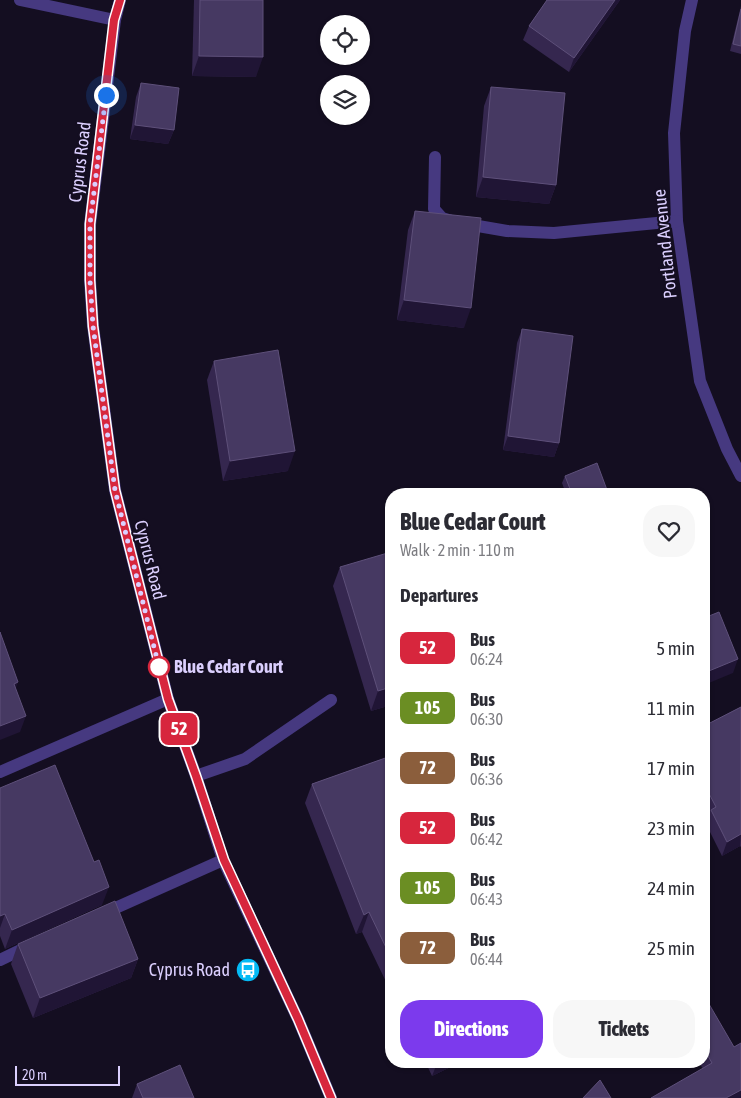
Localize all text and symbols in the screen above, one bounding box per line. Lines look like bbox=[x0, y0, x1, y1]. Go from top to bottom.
map controls bbox=[320, 15, 370, 125]
button: locate bbox=[320, 15, 370, 65]
button: layers bbox=[320, 75, 370, 125]
your location bbox=[94, 83, 119, 108]
street label: Cyprus Road bbox=[64, 120, 95, 204]
street label: Portland Avenue bbox=[648, 188, 681, 300]
button: heart bbox=[643, 505, 695, 557]
text: Blue Cedar Court bbox=[400, 508, 545, 535]
street label: Cyprus Road bbox=[130, 518, 170, 602]
text: Walk · 2 min · 110 m bbox=[400, 541, 514, 559]
text: Departures bbox=[400, 584, 478, 606]
text: Bus bbox=[470, 628, 495, 650]
text: 52 bbox=[419, 637, 436, 658]
text: 5 min bbox=[656, 637, 695, 659]
text: 06:24 bbox=[470, 650, 503, 668]
marker: Blue Cedar Court bbox=[148, 656, 170, 678]
place label: Blue Cedar Court bbox=[174, 656, 284, 677]
text: Bus bbox=[470, 688, 495, 710]
text: 105 bbox=[415, 697, 440, 718]
text: 11 min bbox=[647, 697, 695, 719]
text: 06:30 bbox=[470, 710, 503, 728]
line badge: 52 bbox=[156, 713, 202, 745]
text: 52 bbox=[171, 718, 187, 739]
text: Bus bbox=[470, 748, 495, 770]
text: 72 bbox=[419, 757, 436, 778]
text: 17 min bbox=[647, 757, 695, 779]
text: 06:36 bbox=[470, 770, 503, 788]
text: Bus bbox=[470, 808, 495, 830]
text: 52 bbox=[419, 817, 436, 838]
text: 23 min bbox=[647, 817, 695, 839]
text: 06:42 bbox=[470, 830, 503, 848]
text: Bus bbox=[470, 868, 495, 890]
text: 105 bbox=[415, 877, 440, 898]
text: 24 min bbox=[647, 877, 695, 899]
text: 06:43 bbox=[470, 890, 503, 908]
text: Bus bbox=[470, 928, 495, 950]
text: 72 bbox=[419, 937, 436, 958]
text: 25 min bbox=[647, 937, 695, 959]
text: 06:44 bbox=[470, 950, 503, 968]
bus stop icon: Cyprus Road bbox=[235, 957, 261, 983]
place label: Cyprus Road bbox=[149, 959, 230, 980]
button: Directions bbox=[400, 1000, 543, 1058]
button: Tickets bbox=[553, 1000, 695, 1058]
scale bar bbox=[15, 1063, 120, 1086]
text: 20 m bbox=[22, 1067, 47, 1083]

